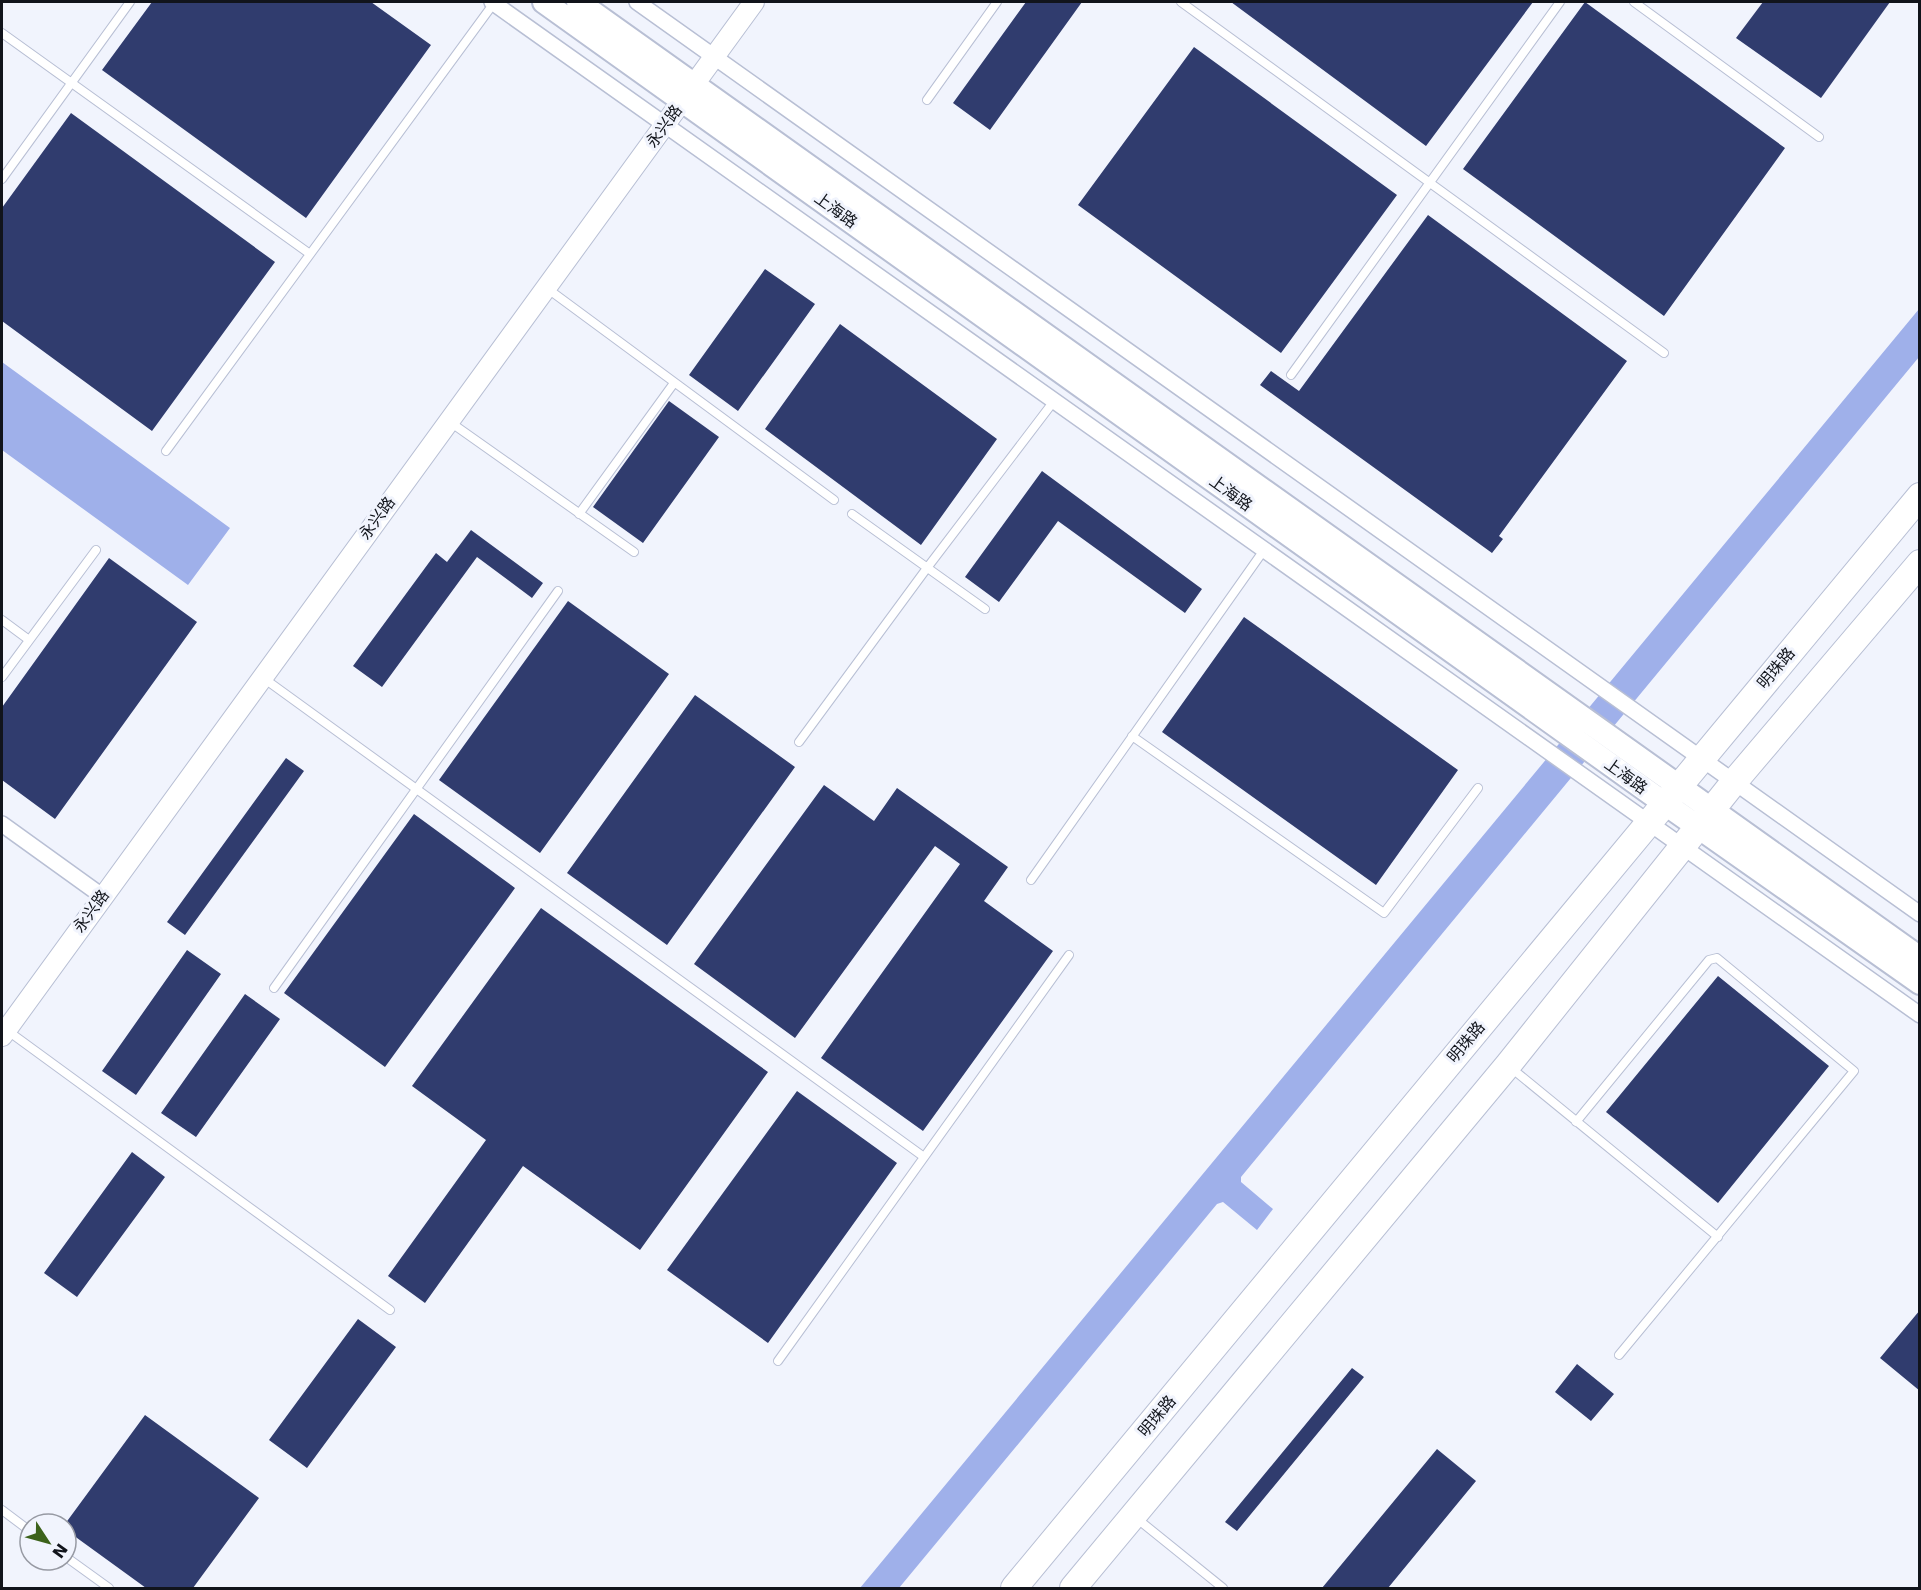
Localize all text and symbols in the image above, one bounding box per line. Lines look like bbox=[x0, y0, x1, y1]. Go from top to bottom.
street label: 永兴路 bbox=[642, 101, 686, 151]
street label: 上海路 bbox=[811, 188, 861, 232]
street label: 上海路 bbox=[1206, 471, 1256, 515]
street label: 永兴路 bbox=[355, 493, 399, 543]
street label: 明珠路 bbox=[1753, 644, 1799, 692]
street label: 上海路 bbox=[1601, 754, 1651, 798]
street label: 永兴路 bbox=[69, 886, 113, 936]
street label: 明珠路 bbox=[1443, 1018, 1489, 1066]
street label: 明珠路 bbox=[1134, 1392, 1180, 1440]
north arrow bbox=[18, 1512, 78, 1572]
text: N bbox=[48, 1540, 71, 1562]

